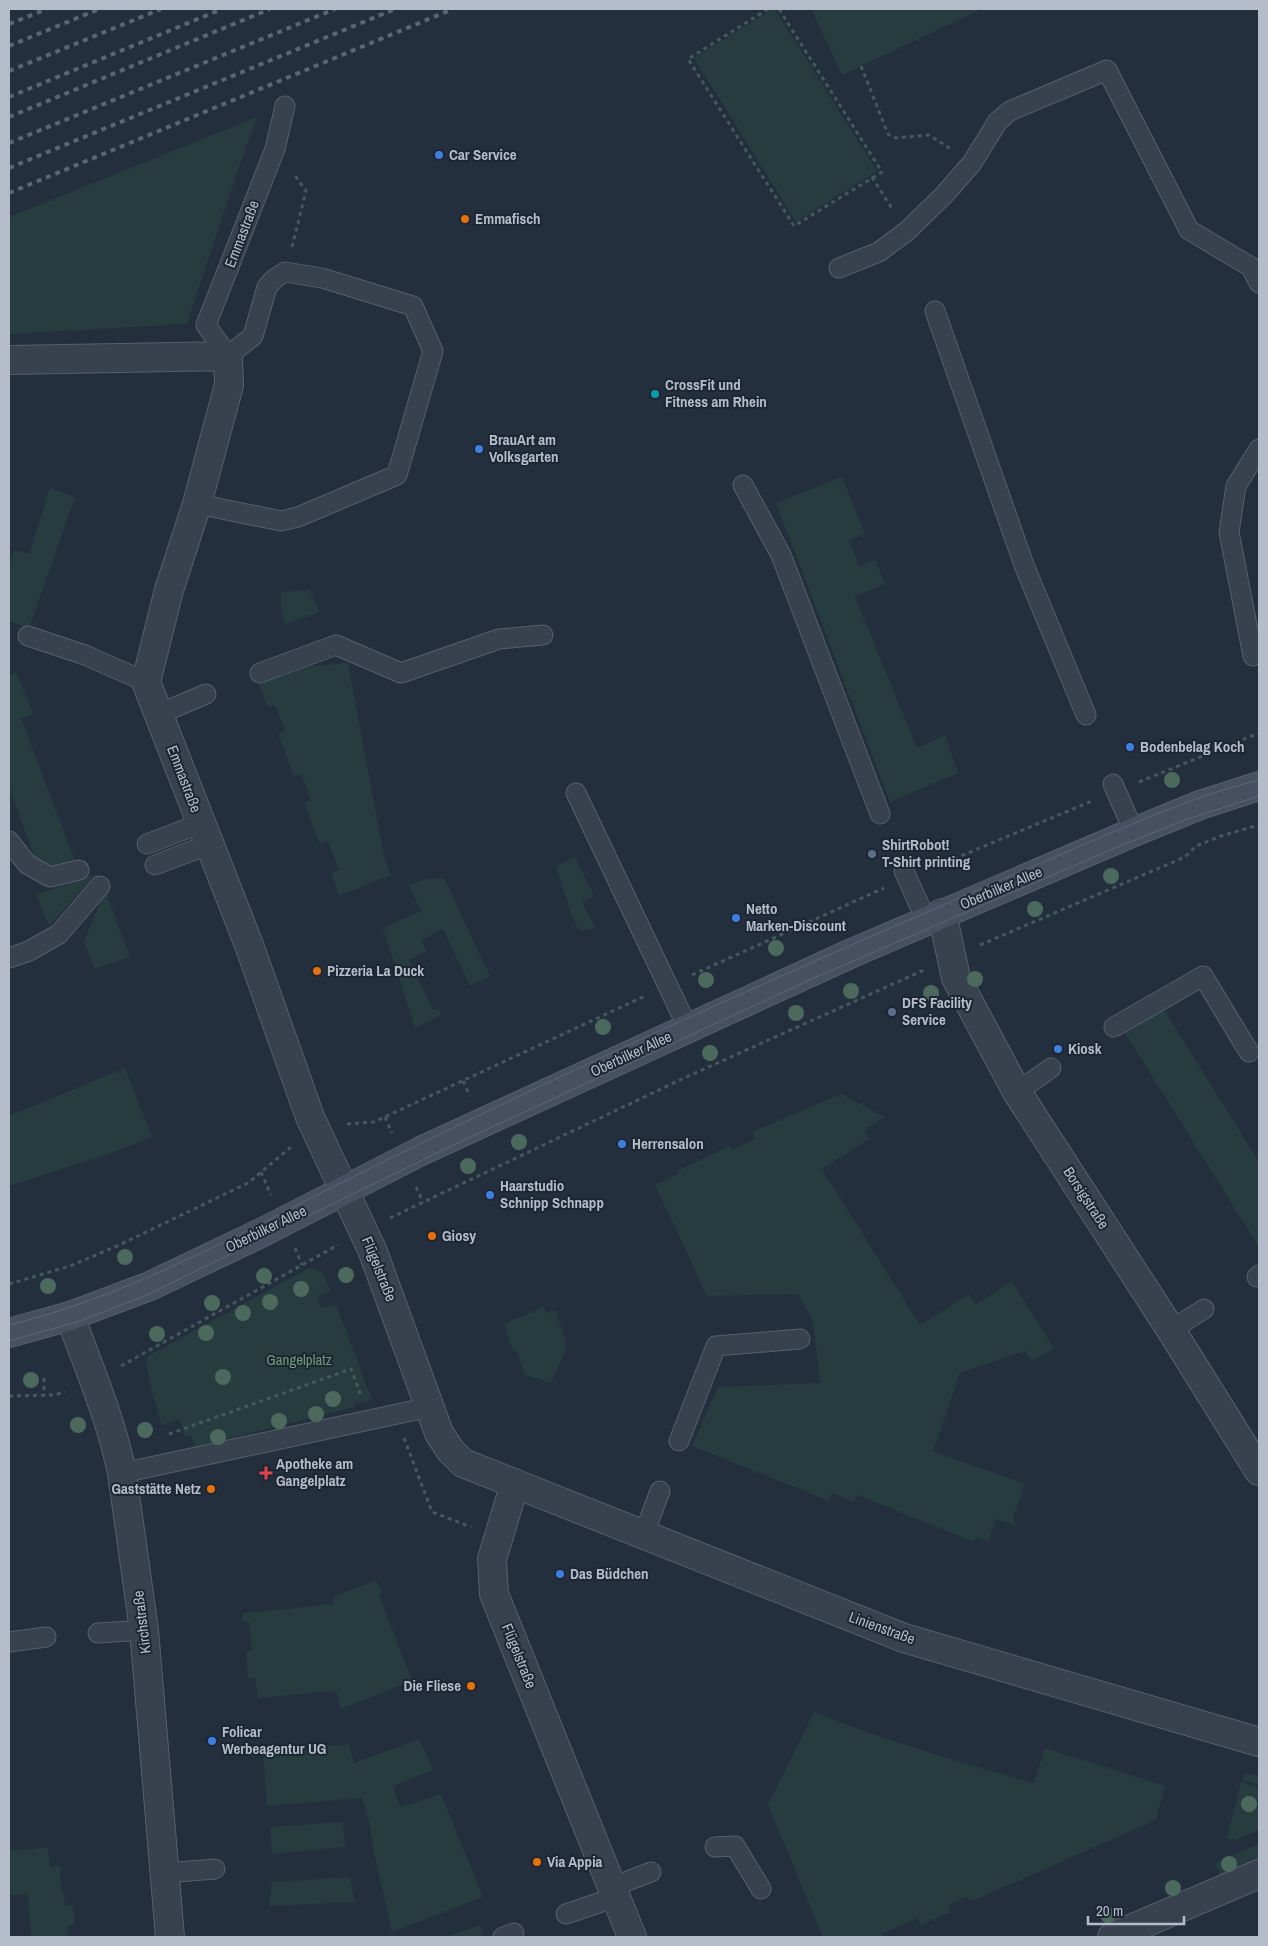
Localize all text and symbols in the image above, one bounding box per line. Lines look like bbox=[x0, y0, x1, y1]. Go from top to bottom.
place label: Car Service bbox=[449, 144, 517, 165]
marker: Car Service bbox=[433, 149, 445, 161]
street label: Emmastraße bbox=[219, 197, 264, 270]
place label: Emmafisch bbox=[475, 208, 541, 229]
marker: Emmafisch bbox=[459, 213, 471, 225]
place label: CrossFit und Fitness am Rhein bbox=[665, 374, 767, 412]
marker: CrossFit und Fitness am Rhein bbox=[649, 388, 661, 400]
place label: BrauArt am Volksgarten bbox=[489, 429, 559, 467]
marker: BrauArt am Volksgarten bbox=[473, 443, 485, 455]
place label: Bodenbelag Koch bbox=[1140, 736, 1245, 757]
marker: Bodenbelag Koch bbox=[1124, 741, 1136, 753]
street label: Emmastraße bbox=[162, 742, 207, 816]
place label: ShirtRobot! T-Shirt printing bbox=[882, 834, 971, 872]
marker: ShirtRobot! T-Shirt printing bbox=[866, 848, 878, 860]
street label: Oberbilker Allee bbox=[956, 861, 1045, 914]
place label: Netto Marken-Discount bbox=[746, 898, 846, 936]
marker: Netto Marken-Discount bbox=[730, 912, 742, 924]
place label: Pizzeria La Duck bbox=[327, 960, 424, 981]
marker: Pizzeria La Duck bbox=[311, 965, 323, 977]
place label: DFS Facility Service bbox=[902, 992, 972, 1030]
marker: DFS Facility Service bbox=[886, 1006, 898, 1018]
street label: Oberbilker Allee bbox=[587, 1025, 675, 1082]
place label: Kiosk bbox=[1068, 1038, 1102, 1059]
marker: Kiosk bbox=[1052, 1043, 1064, 1055]
place label: Herrensalon bbox=[632, 1133, 704, 1154]
marker: Herrensalon bbox=[616, 1138, 628, 1150]
street label: Borsigstraße bbox=[1058, 1162, 1114, 1233]
place label: Haarstudio Schnipp Schnapp bbox=[500, 1175, 604, 1213]
marker: Haarstudio Schnipp Schnapp bbox=[484, 1189, 496, 1201]
street label: Oberbilker Allee bbox=[222, 1200, 310, 1257]
place label: Giosy bbox=[442, 1225, 476, 1246]
marker: Giosy bbox=[426, 1230, 438, 1242]
street label: Flügelstraße bbox=[357, 1233, 402, 1305]
park label: Gangelplatz bbox=[266, 1349, 332, 1370]
place label: Apotheke am Gangelplatz bbox=[276, 1453, 353, 1491]
marker: Apotheke am Gangelplatz bbox=[260, 1467, 272, 1479]
place label: Gaststätte Netz bbox=[111, 1478, 201, 1499]
marker: Gaststätte Netz bbox=[205, 1483, 217, 1495]
place label: Das Büdchen bbox=[570, 1563, 649, 1584]
marker: Das Büdchen bbox=[554, 1568, 566, 1580]
street label: Kirchstraße bbox=[127, 1589, 156, 1655]
street label: Linienstraße bbox=[846, 1606, 918, 1649]
street label: Flügelstraße bbox=[497, 1620, 542, 1692]
place label: Die Fliese bbox=[404, 1675, 461, 1696]
marker: Die Fliese bbox=[465, 1680, 477, 1692]
place label: Folicar Werbeagentur UG bbox=[222, 1721, 326, 1759]
marker: Folicar Werbeagentur UG bbox=[206, 1735, 218, 1747]
place label: Via Appia bbox=[547, 1851, 603, 1872]
marker: Via Appia bbox=[531, 1856, 543, 1868]
scale bar bbox=[1088, 1894, 1184, 1926]
text: 20 m bbox=[1096, 1900, 1123, 1921]

